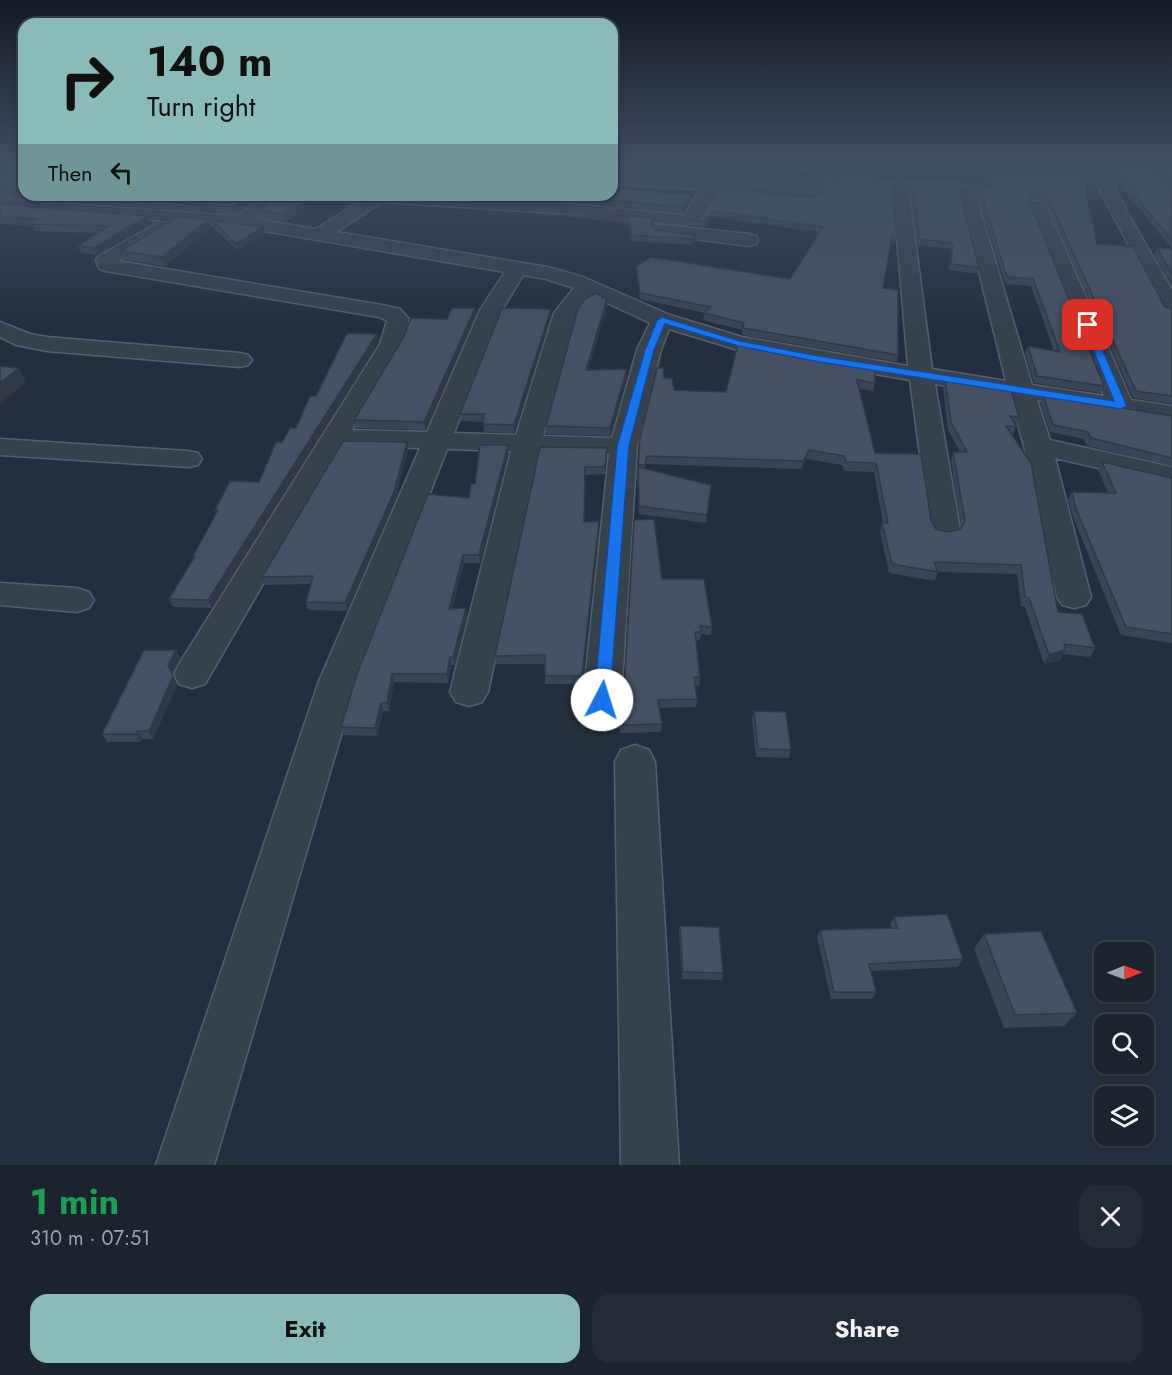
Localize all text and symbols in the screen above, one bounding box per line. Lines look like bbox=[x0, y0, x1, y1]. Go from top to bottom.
text: 140 m bbox=[147, 31, 273, 92]
icon: right bbox=[48, 42, 126, 120]
text: Turn right bbox=[147, 87, 255, 126]
icon: left bbox=[105, 156, 138, 189]
text: Then bbox=[48, 157, 93, 189]
pin bbox=[1062, 299, 1113, 350]
icon: arrive bbox=[1071, 308, 1104, 341]
position arrow bbox=[570, 668, 634, 732]
north arrow bbox=[1094, 942, 1154, 1002]
map controls bbox=[1094, 942, 1154, 1146]
button: search bbox=[1094, 1014, 1154, 1074]
button: layers bbox=[1094, 1086, 1154, 1146]
text: 1 min bbox=[30, 1175, 119, 1227]
button: close bbox=[1079, 1185, 1142, 1248]
text: 310 m · 07:51 bbox=[30, 1224, 150, 1253]
button: Exit bbox=[30, 1294, 580, 1363]
button: Share bbox=[592, 1294, 1142, 1363]

